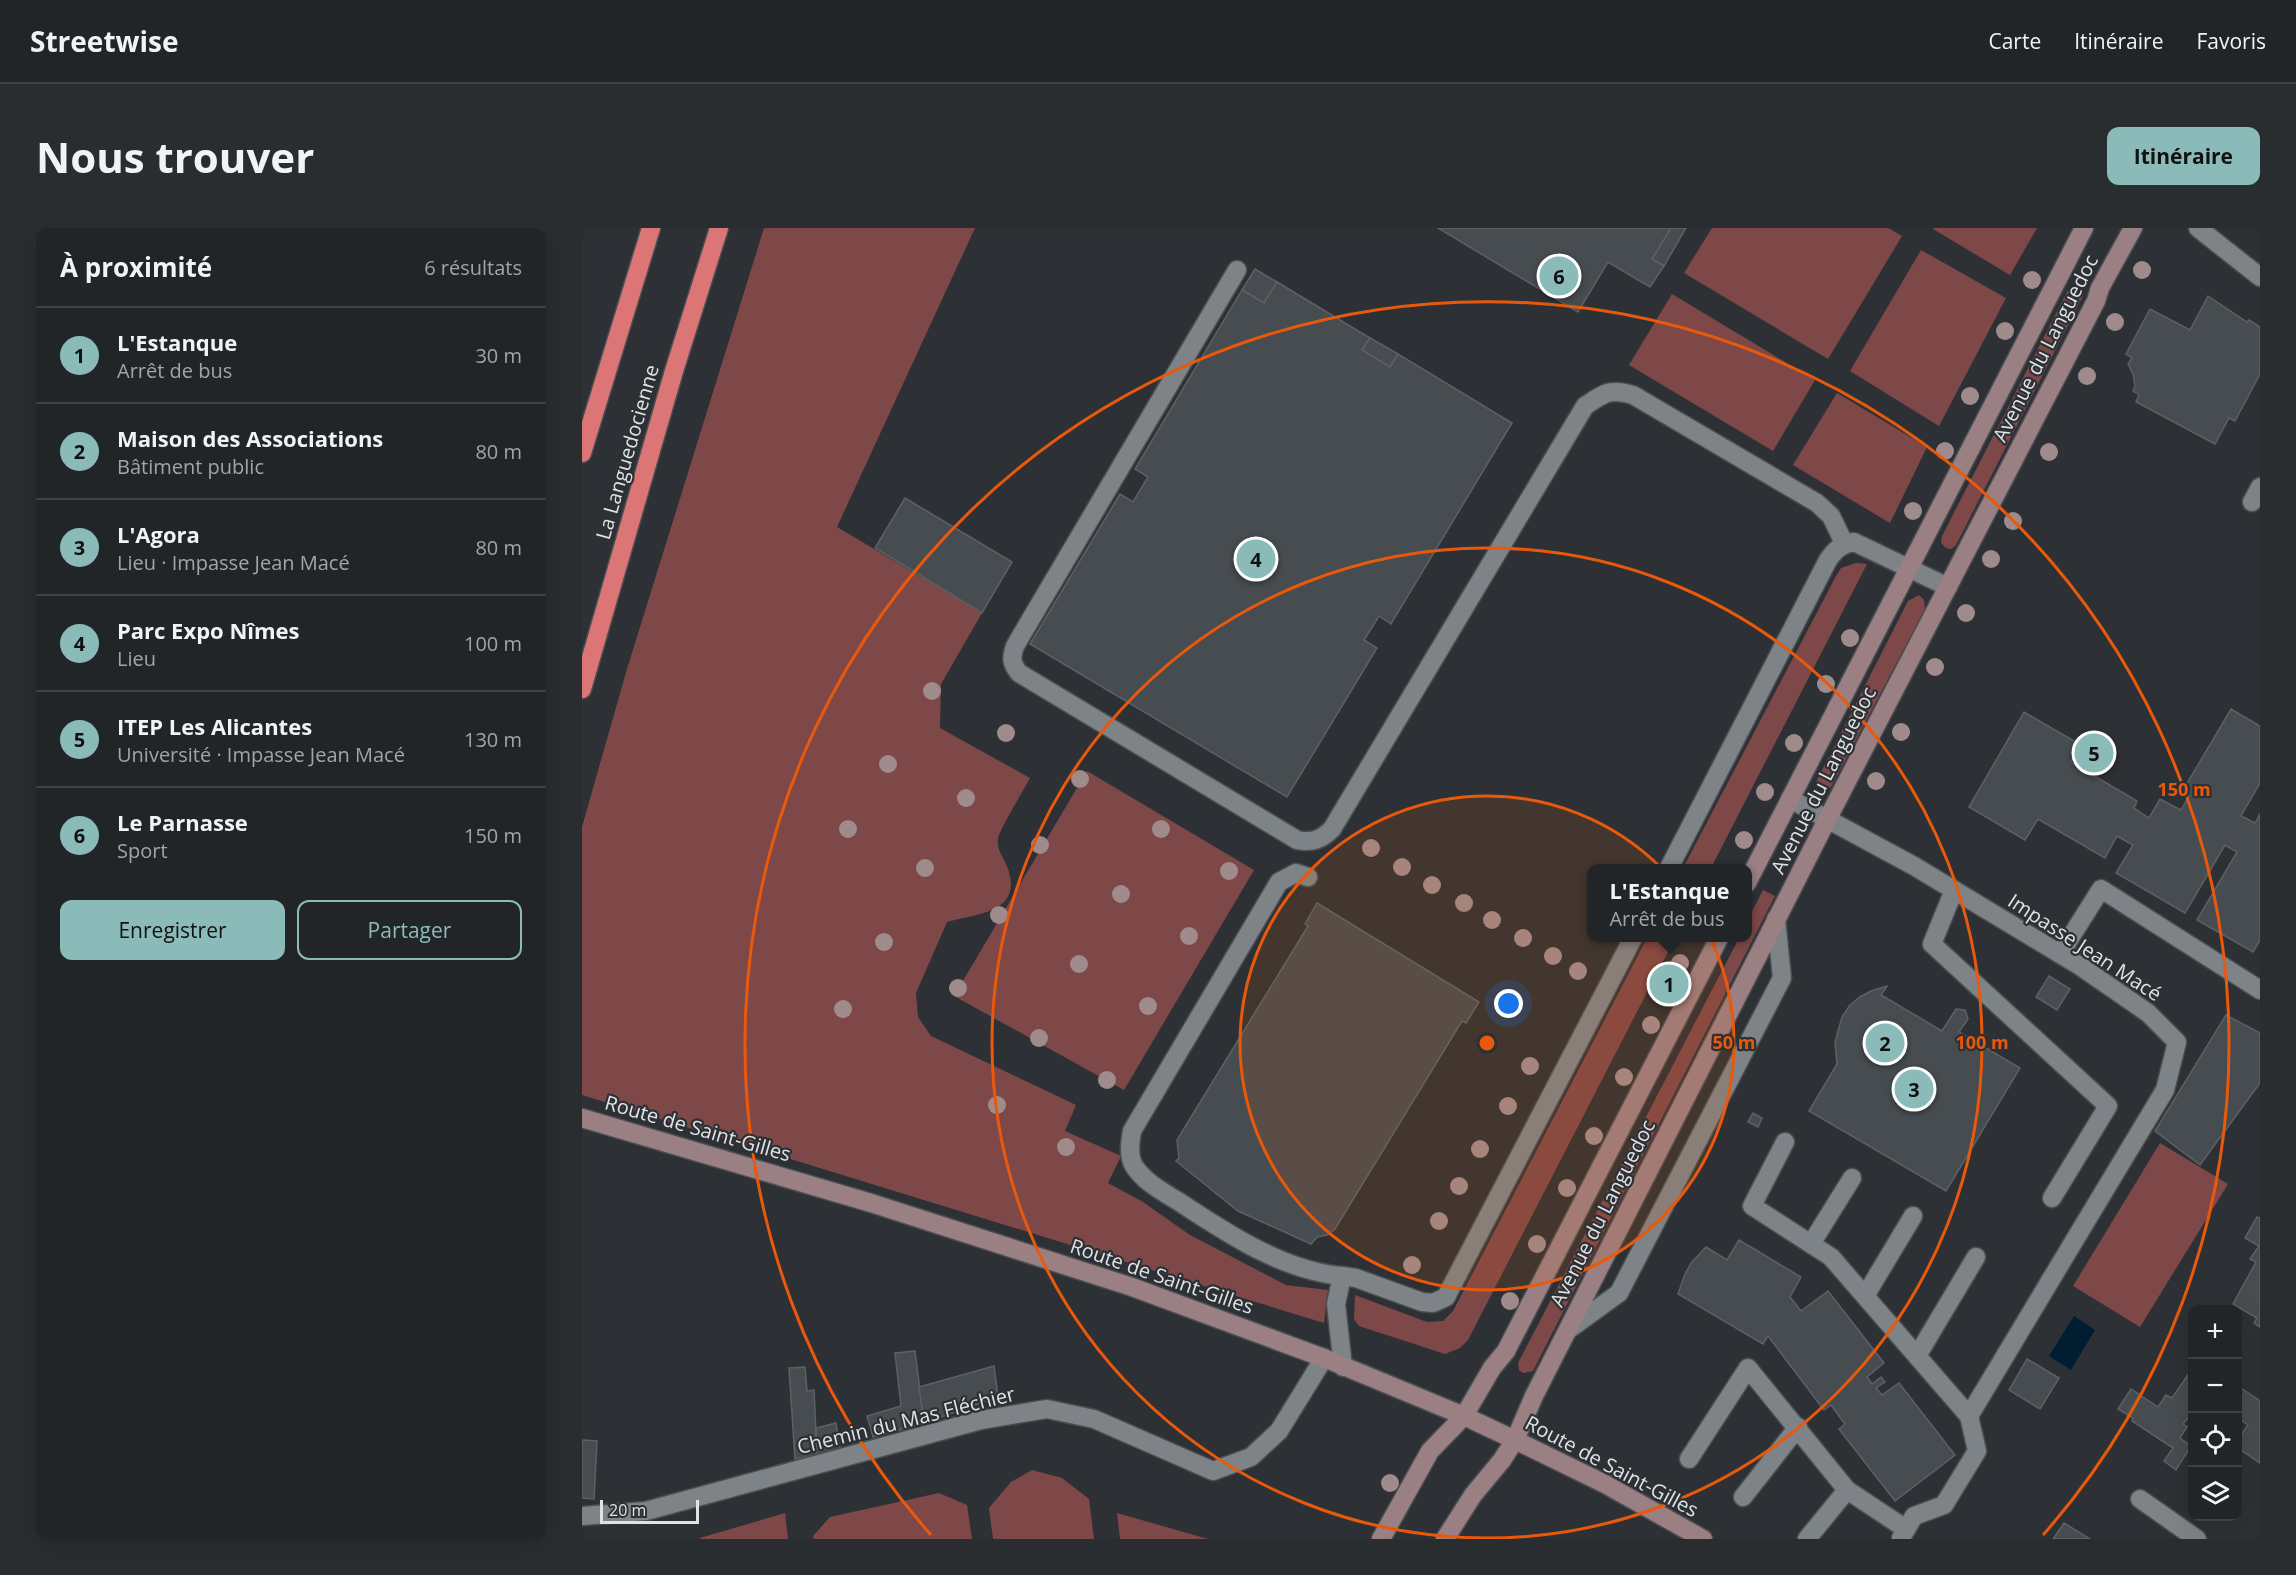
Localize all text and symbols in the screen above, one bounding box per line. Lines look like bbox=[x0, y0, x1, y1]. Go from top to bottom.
text: Streetwise bbox=[30, 22, 179, 60]
text: Carte bbox=[1988, 27, 2041, 55]
text: Itinéraire bbox=[2074, 27, 2163, 55]
text: Favoris bbox=[2196, 27, 2266, 55]
button: Itinéraire bbox=[2107, 127, 2260, 185]
text: Nous trouver bbox=[36, 128, 314, 185]
text: À proximité bbox=[60, 249, 212, 285]
street label: Avenue du Languedoc bbox=[1986, 250, 2104, 446]
text: 6 résultats bbox=[424, 254, 522, 281]
pin: 6 bbox=[1540, 254, 1578, 298]
text: L'Estanque bbox=[117, 327, 237, 357]
text: 1 bbox=[74, 342, 85, 369]
text: 30 m bbox=[475, 342, 522, 369]
text: Arrêt de bus bbox=[117, 357, 232, 384]
street label: La Languedocienne bbox=[589, 361, 665, 543]
text: Maison des Associations bbox=[117, 423, 383, 453]
text: 2 bbox=[74, 438, 85, 465]
text: 80 m bbox=[475, 438, 522, 465]
text: Bâtiment public bbox=[117, 453, 264, 480]
text: L'Agora bbox=[117, 519, 200, 549]
text: 3 bbox=[74, 534, 85, 561]
text: 80 m bbox=[475, 534, 522, 561]
pin: 4 bbox=[1236, 536, 1276, 582]
text: Lieu · Impasse Jean Macé bbox=[117, 549, 350, 576]
text: Parc Expo Nîmes bbox=[117, 615, 300, 645]
text: 4 bbox=[74, 630, 85, 657]
text: 100 m bbox=[464, 630, 522, 657]
text: Lieu bbox=[117, 645, 156, 672]
street label: Avenue du Languedoc bbox=[1764, 682, 1882, 878]
text: ITEP Les Alicantes bbox=[117, 711, 312, 741]
text: 5 bbox=[74, 726, 85, 753]
text: 130 m bbox=[464, 726, 522, 753]
pin: 5 bbox=[2074, 730, 2114, 776]
text: Université · Impasse Jean Macé bbox=[117, 741, 405, 768]
text: 150 m bbox=[2157, 777, 2211, 801]
text: Le Parnasse bbox=[117, 807, 248, 837]
text: 6 bbox=[74, 822, 85, 849]
text: 150 m bbox=[464, 822, 522, 849]
text: Sport bbox=[117, 837, 168, 864]
popup bbox=[1587, 864, 1752, 942]
text: L'Estanque bbox=[1609, 875, 1730, 905]
street label: Impasse Jean Macé bbox=[2003, 887, 2167, 1007]
button: Enregistrer bbox=[60, 900, 285, 960]
button: Partager bbox=[297, 900, 522, 960]
text: Arrêt de bus bbox=[1609, 905, 1725, 932]
pin: 1 bbox=[1650, 962, 1688, 1006]
your location bbox=[1494, 989, 1523, 1018]
pin: 2 bbox=[1866, 1020, 1904, 1066]
text: 50 m bbox=[1713, 1030, 1755, 1054]
text: 100 m bbox=[1955, 1030, 2009, 1054]
centre of rings bbox=[1477, 1033, 1497, 1053]
pin: 3 bbox=[1894, 1066, 1934, 1112]
street label: Route de Saint-Gilles bbox=[602, 1089, 794, 1167]
street label: Avenue du Languedoc bbox=[1543, 1115, 1661, 1311]
street label: Route de Saint-Gilles bbox=[1067, 1232, 1257, 1320]
map controls bbox=[2188, 1305, 2242, 1521]
button: + bbox=[2188, 1305, 2242, 1359]
button: − bbox=[2188, 1359, 2242, 1413]
street label: Chemin du Mas Fléchier bbox=[794, 1380, 1018, 1460]
street label: Route de Saint-Gilles bbox=[1521, 1409, 1703, 1523]
button: locate bbox=[2188, 1413, 2242, 1467]
button: layers bbox=[2188, 1467, 2242, 1521]
scale bar bbox=[600, 1497, 699, 1524]
text: 20 m bbox=[609, 1499, 646, 1521]

